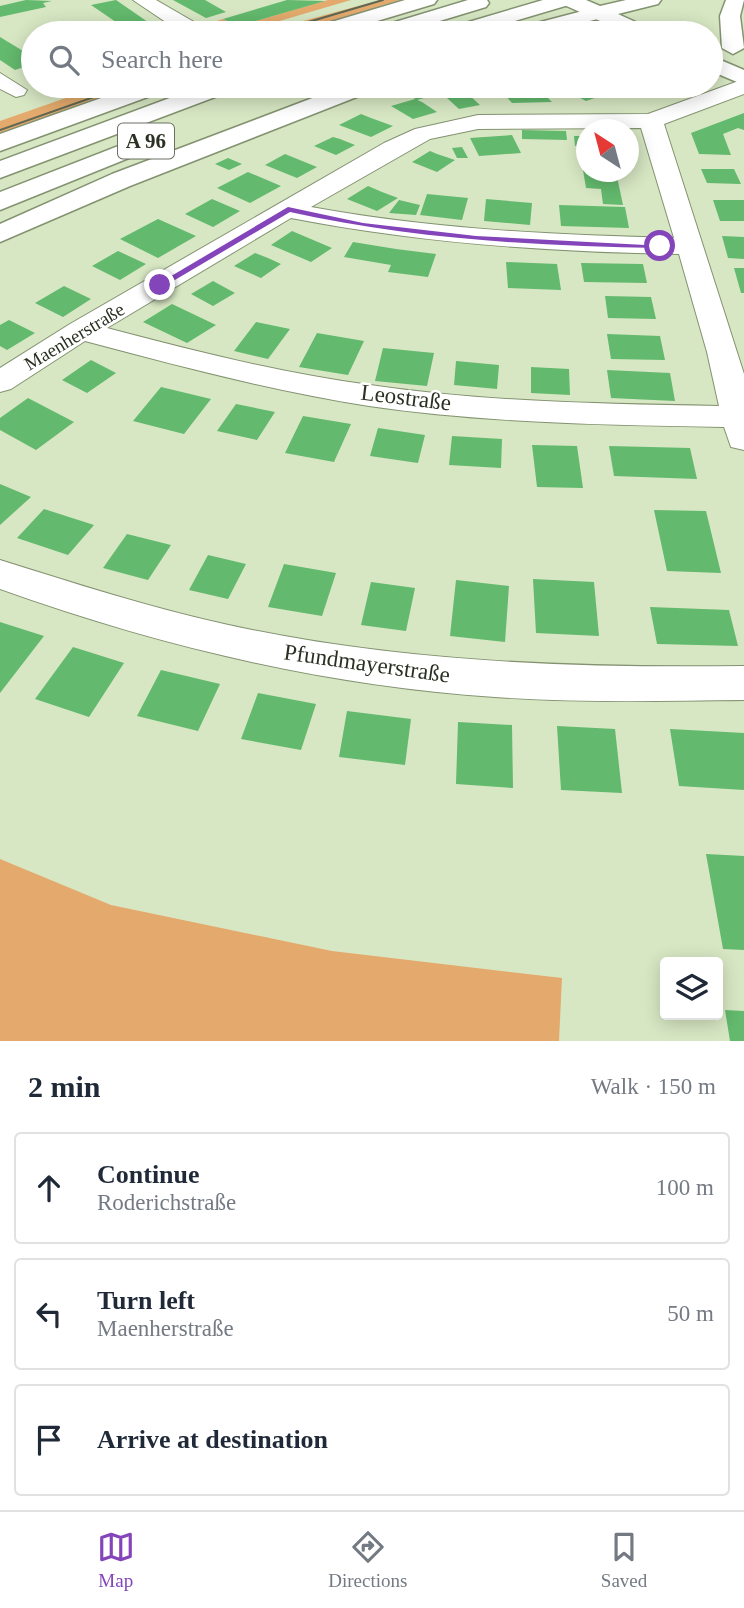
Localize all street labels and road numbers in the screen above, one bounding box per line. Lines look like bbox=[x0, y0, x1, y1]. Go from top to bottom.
road number: A 96 bbox=[118, 124, 174, 158]
street label: Maenherstraße bbox=[20, 298, 128, 375]
street label: Leostraße bbox=[359, 380, 452, 415]
street label: Pfundmayerstraße bbox=[282, 639, 452, 688]

